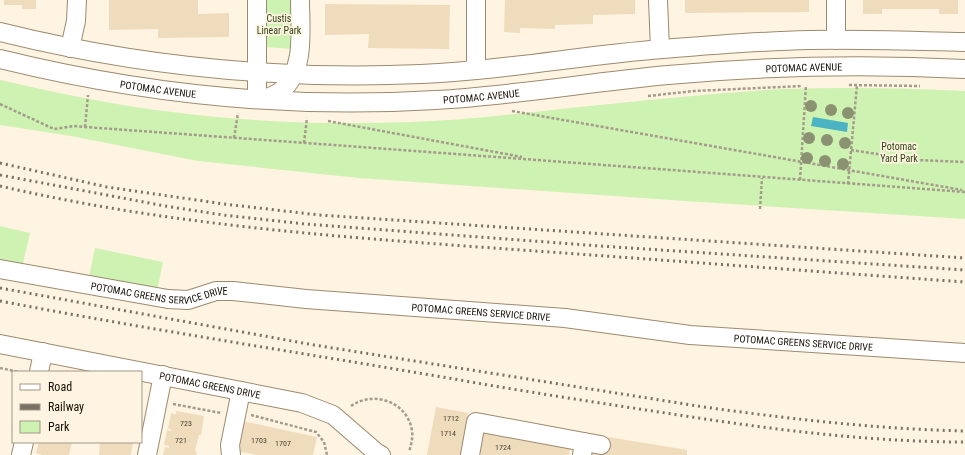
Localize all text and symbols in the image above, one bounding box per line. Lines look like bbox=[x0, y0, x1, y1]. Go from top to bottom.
park label: Custis Linear Park bbox=[257, 13, 302, 36]
street label: POTOMAC AVENUE bbox=[765, 61, 842, 74]
street label: POTOMAC AVENUE bbox=[119, 79, 197, 100]
street label: POTOMAC AVENUE bbox=[443, 88, 520, 106]
park label: Potomac Yard Park bbox=[880, 141, 918, 164]
street label: POTOMAC GREENS SERVICE DRIVE bbox=[90, 280, 228, 306]
street label: POTOMAC GREENS SERVICE DRIVE bbox=[411, 302, 551, 323]
street label: POTOMAC GREENS SERVICE DRIVE bbox=[733, 333, 873, 353]
street label: POTOMAC GREENS DRIVE bbox=[158, 370, 261, 401]
legend bbox=[12, 371, 142, 443]
text: Road bbox=[48, 380, 72, 394]
text: Railway bbox=[48, 400, 84, 414]
house number: 1712 bbox=[443, 414, 459, 423]
house number: 723 bbox=[180, 419, 192, 428]
text: Park bbox=[48, 420, 70, 434]
house number: 1714 bbox=[440, 429, 456, 438]
house number: 721 bbox=[175, 436, 187, 445]
house number: 1703 bbox=[251, 436, 267, 445]
house number: 1707 bbox=[275, 439, 291, 448]
house number: 1724 bbox=[495, 443, 511, 452]

